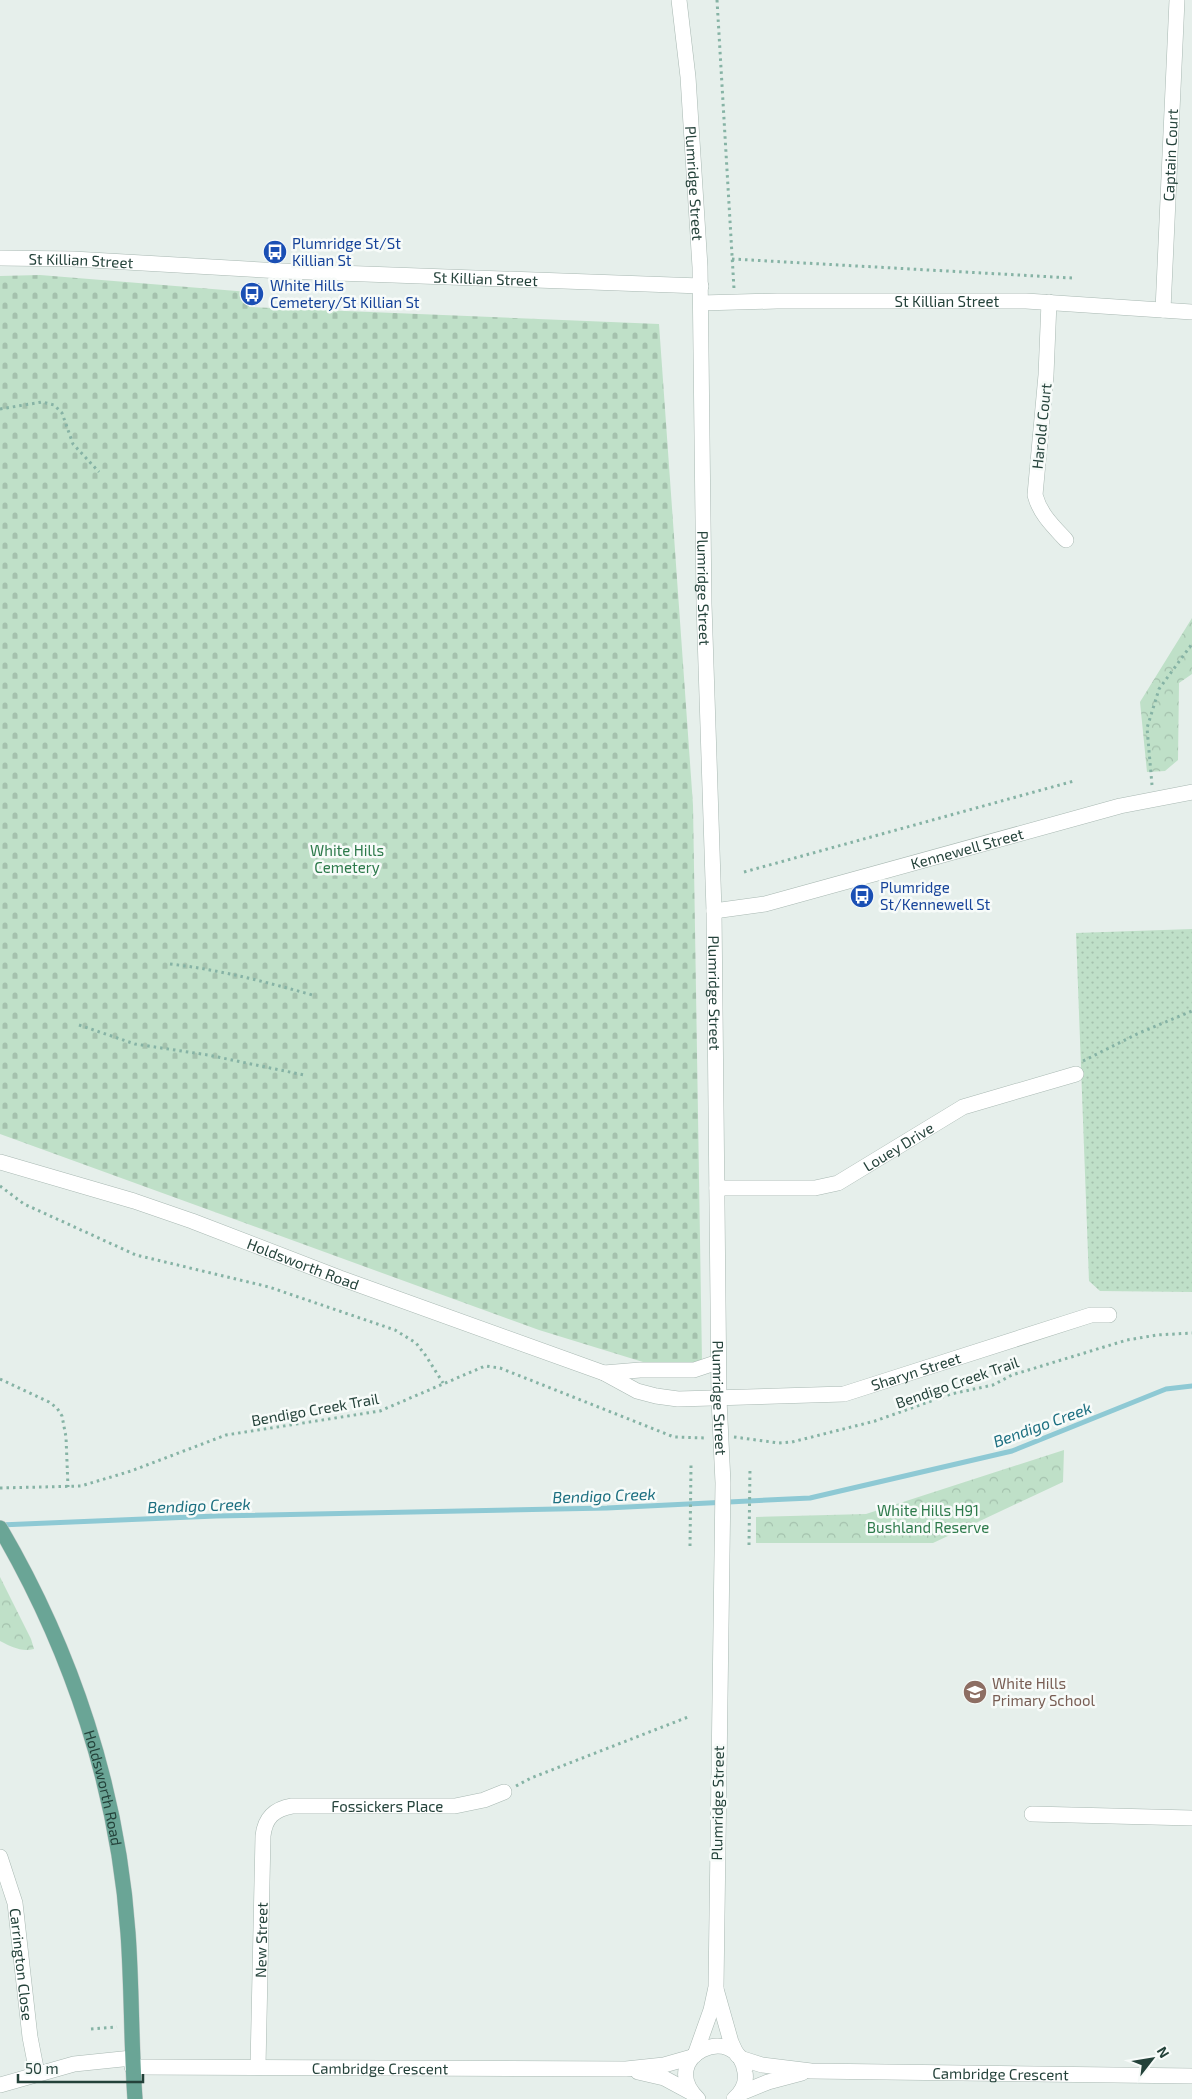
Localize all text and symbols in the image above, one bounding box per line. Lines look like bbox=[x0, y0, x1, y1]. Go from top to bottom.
street label: Captain Court bbox=[1159, 108, 1181, 202]
street label: Plumridge Street bbox=[682, 125, 707, 241]
place label: Plumridge St/St Killian St bbox=[292, 234, 401, 269]
bus stop icon: Plumridge St/St Killian St bbox=[262, 239, 288, 265]
street label: St Killian Street bbox=[29, 249, 134, 271]
street label: St Killian Street bbox=[433, 267, 538, 289]
place label: White Hills Cemetery/St Killian St bbox=[270, 276, 420, 311]
bus stop icon: White Hills Cemetery/St Killian St bbox=[239, 281, 265, 307]
street label: St Killian Street bbox=[895, 292, 1000, 310]
street label: Harold Court bbox=[1028, 382, 1054, 470]
street label: Plumridge Street bbox=[694, 531, 714, 646]
street label: Kennewell Street bbox=[909, 824, 1026, 872]
park label: White Hills Cemetery bbox=[310, 841, 384, 876]
place label: Plumridge St/Kennewell St bbox=[880, 878, 991, 913]
bus stop icon: Plumridge St/Kennewell St bbox=[849, 883, 875, 909]
street label: Plumridge Street bbox=[705, 935, 724, 1051]
street label: Louey Drive bbox=[860, 1118, 937, 1175]
street label: Holdsworth Road bbox=[245, 1234, 362, 1293]
street label: Plumridge Street bbox=[709, 1340, 731, 1456]
street label: Sharyn Street bbox=[869, 1348, 963, 1394]
street label: Bendigo Creek Trail bbox=[893, 1352, 1022, 1412]
street label: Bendigo Creek Trail bbox=[250, 1389, 381, 1429]
water label: Bendigo Creek bbox=[990, 1397, 1094, 1451]
water label: Bendigo Creek bbox=[552, 1484, 656, 1506]
water label: Bendigo Creek bbox=[147, 1494, 251, 1516]
park label: White Hills H91 Bushland Reserve bbox=[867, 1501, 989, 1536]
place label: White Hills Primary School bbox=[992, 1674, 1095, 1709]
school or university icon: White Hills Primary School bbox=[962, 1679, 988, 1705]
street label: Holdsworth Road bbox=[81, 1728, 126, 1847]
street label: Plumridge Street bbox=[707, 1745, 727, 1861]
street label: Fossickers Place bbox=[331, 1797, 443, 1815]
street label: New Street bbox=[251, 1902, 271, 1978]
street label: Carrington Close bbox=[7, 1907, 37, 2022]
north arrow bbox=[1127, 2034, 1177, 2084]
text: N bbox=[1154, 2043, 1173, 2061]
scale bar bbox=[18, 2052, 142, 2084]
text: 50 m bbox=[25, 2059, 59, 2077]
street label: Cambridge Crescent bbox=[312, 2059, 449, 2077]
street label: Cambridge Crescent bbox=[932, 2064, 1069, 2083]

